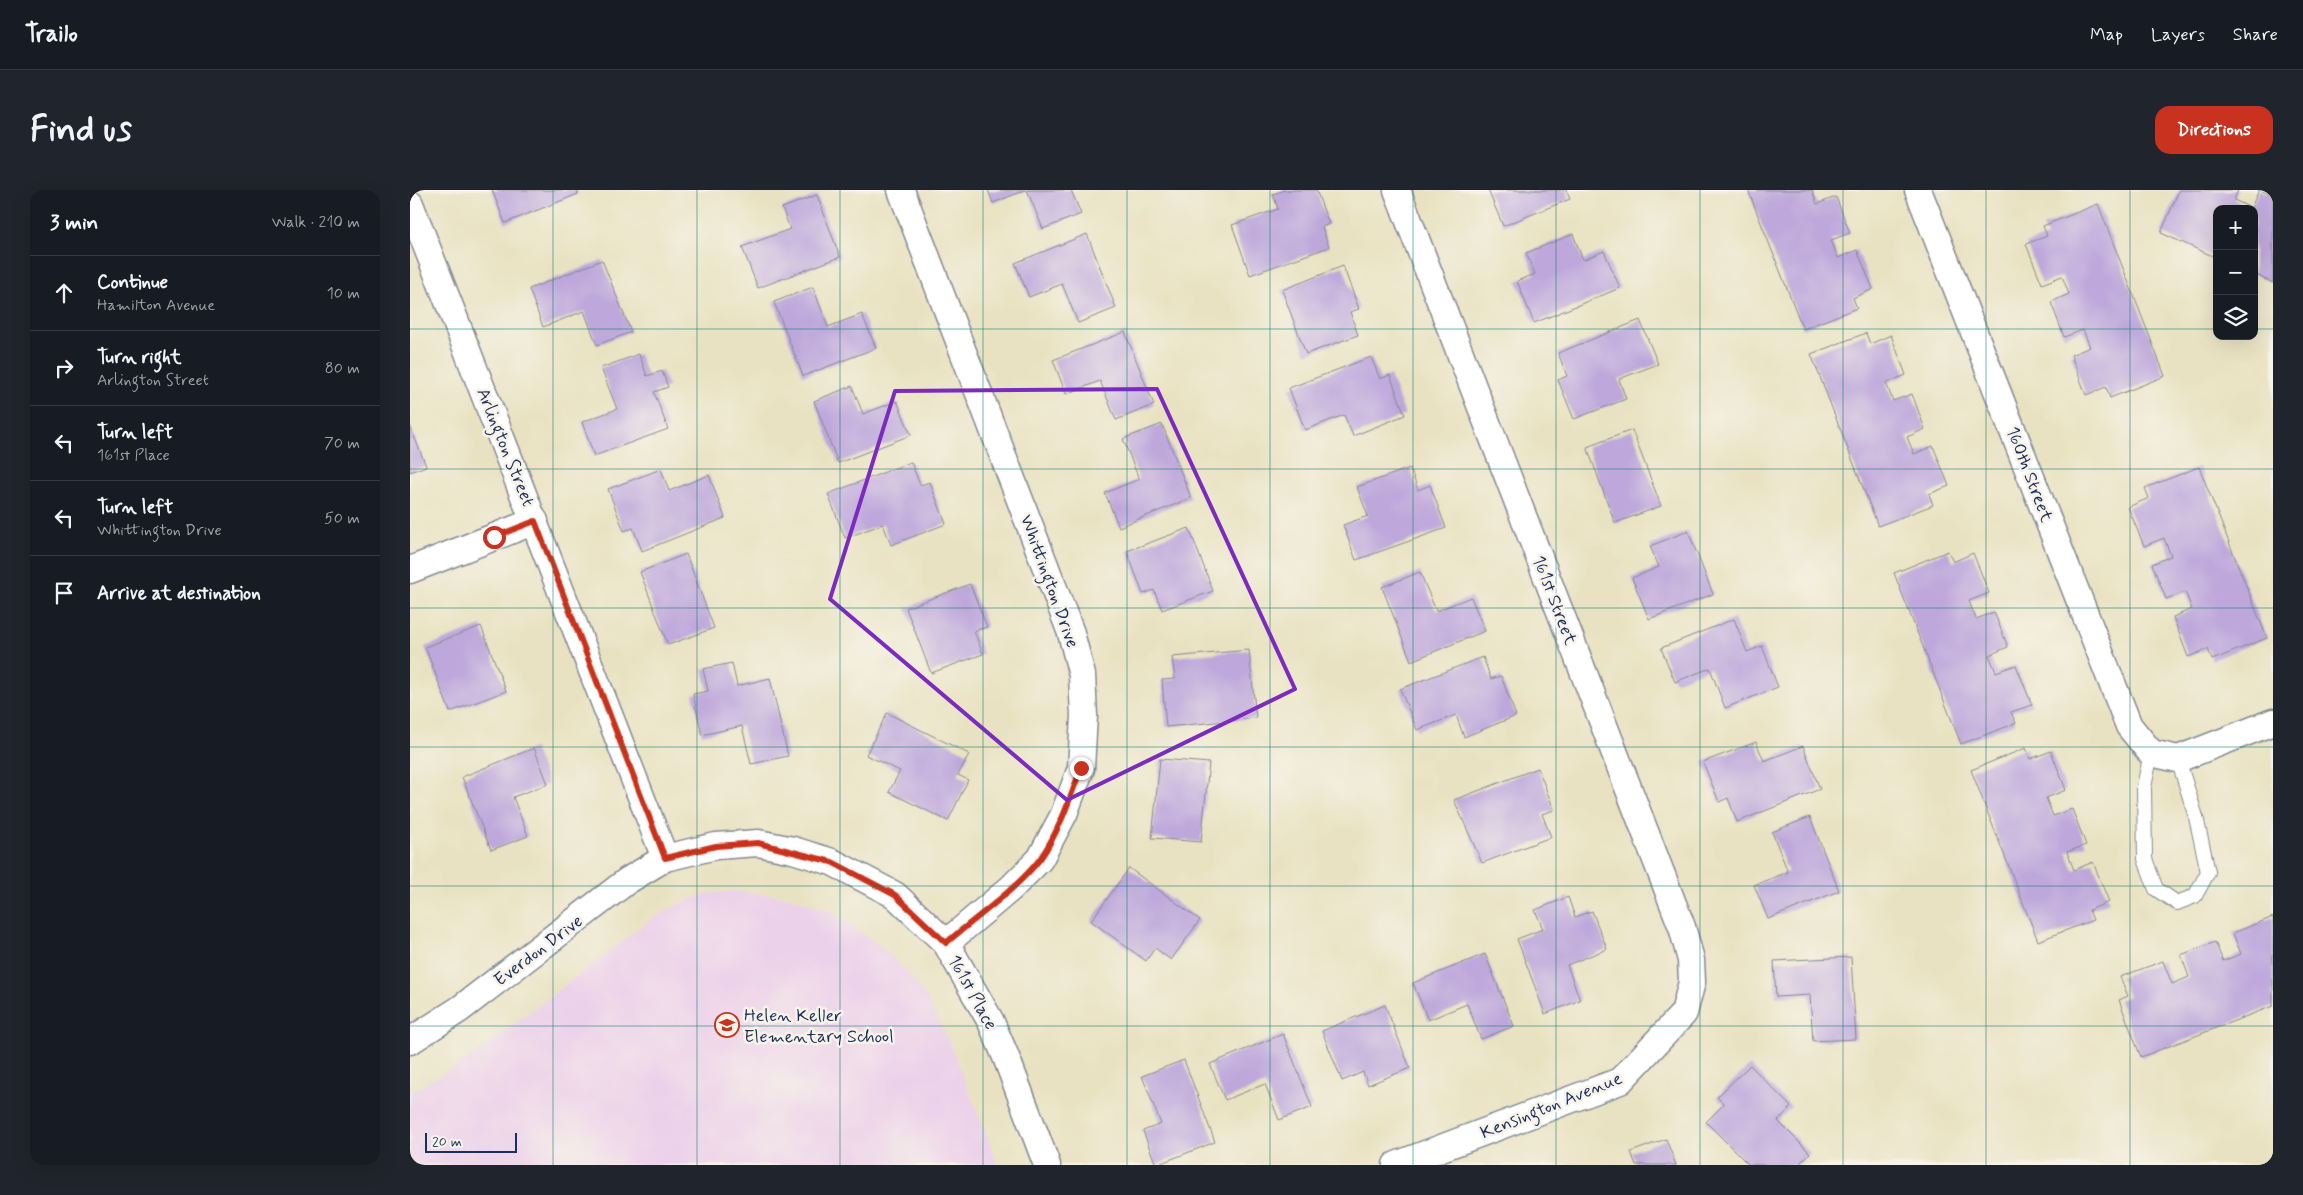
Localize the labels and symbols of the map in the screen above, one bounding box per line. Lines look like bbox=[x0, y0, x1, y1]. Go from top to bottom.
street label: Arlington Street bbox=[469, 385, 540, 511]
street label: 160th Street bbox=[2000, 423, 2058, 526]
street label: Whittington Drive bbox=[1012, 511, 1084, 652]
route start bbox=[483, 526, 506, 549]
street label: 161st Street bbox=[1526, 552, 1582, 649]
route end bbox=[1070, 757, 1093, 780]
street label: Everdon Drive bbox=[489, 910, 588, 992]
street label: 161st Place bbox=[942, 951, 1002, 1034]
place label: Helen Keller Elementary School bbox=[744, 1004, 894, 1049]
school or university icon: Helen Keller Elementary School bbox=[714, 1012, 740, 1038]
street label: Kensington Avenue bbox=[1477, 1066, 1627, 1147]
scale bar bbox=[425, 1130, 518, 1153]

